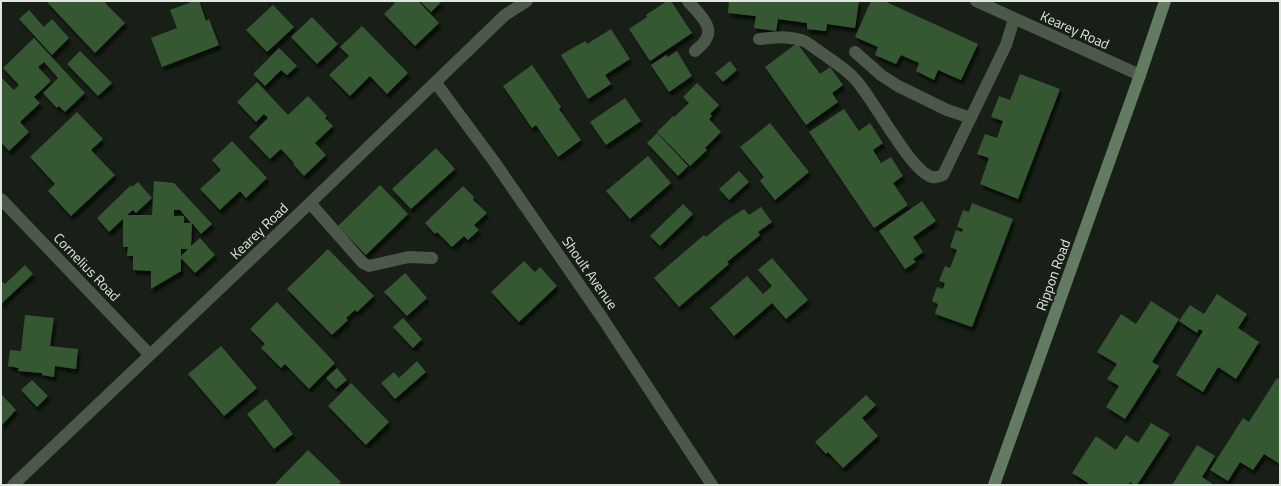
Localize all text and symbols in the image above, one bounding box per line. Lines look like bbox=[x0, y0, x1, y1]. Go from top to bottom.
street label: Kearey Road bbox=[1037, 5, 1113, 54]
street label: Kearey Road bbox=[225, 198, 292, 264]
street label: Cornelius Road bbox=[49, 228, 125, 306]
street label: Shoult Avenue bbox=[557, 232, 623, 314]
street label: Rippon Road bbox=[1030, 236, 1075, 314]

